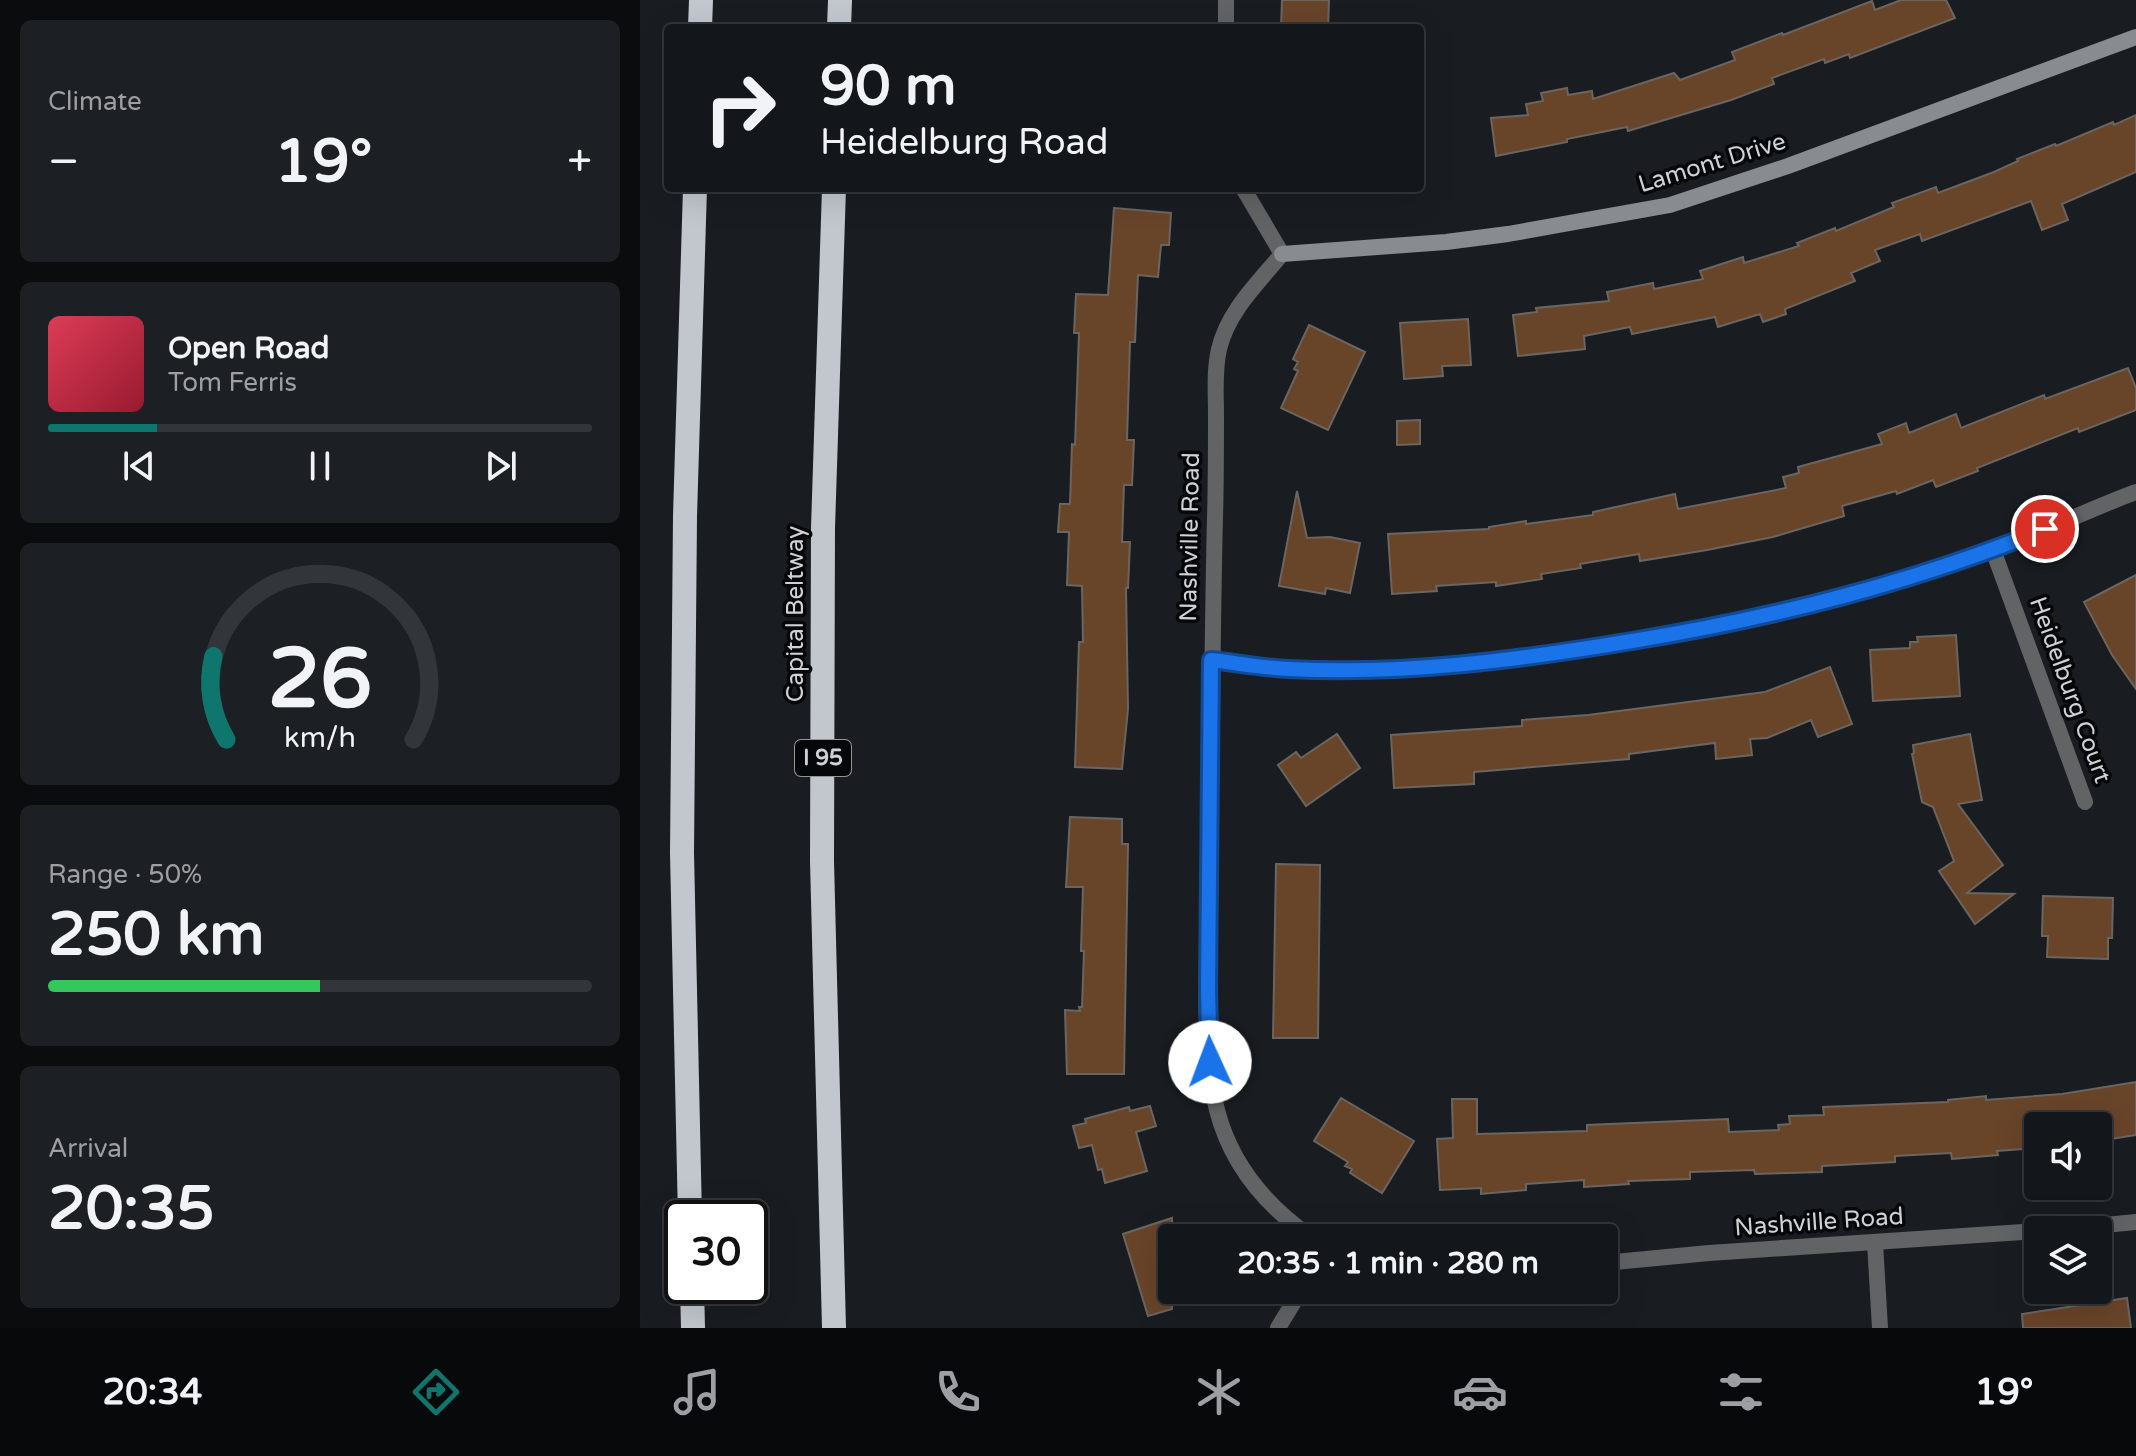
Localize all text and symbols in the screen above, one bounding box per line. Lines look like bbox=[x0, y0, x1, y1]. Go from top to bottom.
text: 90 m bbox=[820, 53, 956, 120]
icon: right bbox=[688, 56, 792, 160]
text: Climate bbox=[48, 86, 142, 117]
text: Heidelburg Road bbox=[820, 121, 1109, 164]
text: 19° bbox=[274, 126, 372, 198]
street label: Lamont Drive bbox=[1635, 127, 1789, 199]
text: − bbox=[48, 136, 79, 189]
text: + bbox=[567, 136, 592, 189]
text: Open Road bbox=[168, 330, 329, 367]
text: Tom Ferris bbox=[168, 367, 297, 398]
icon: previous bbox=[117, 444, 161, 488]
icon: pause bbox=[298, 444, 342, 488]
icon: next bbox=[479, 444, 523, 488]
street label: Nashville Road bbox=[1174, 452, 1206, 622]
pin bbox=[2011, 495, 2079, 563]
icon: arrive bbox=[2023, 507, 2067, 551]
street label: Capital Beltway bbox=[781, 526, 810, 702]
street label: Heidelburg Court bbox=[2023, 593, 2117, 787]
text: 26 bbox=[268, 630, 372, 730]
text: km/h bbox=[284, 721, 356, 755]
road number: I 95 bbox=[795, 740, 851, 776]
text: Range · 50% bbox=[48, 859, 202, 890]
text: 250 km bbox=[48, 899, 264, 971]
position arrow bbox=[1168, 1020, 1252, 1104]
map controls bbox=[2024, 1112, 2112, 1304]
button: sound bbox=[2024, 1112, 2112, 1200]
text: Arrival bbox=[48, 1133, 128, 1164]
text: 20:35 bbox=[48, 1173, 214, 1245]
speed limit sign: 30 bbox=[664, 1200, 768, 1304]
street label: Nashville Road bbox=[1733, 1202, 1905, 1242]
button: layers bbox=[2024, 1216, 2112, 1304]
text: 20:35 · 1 min · 280 m bbox=[1237, 1245, 1539, 1282]
icon: directions bbox=[408, 1364, 464, 1420]
icon: music bbox=[669, 1364, 725, 1420]
icon: phone bbox=[930, 1364, 986, 1420]
icon: climate bbox=[1191, 1364, 1247, 1420]
icon: car bbox=[1452, 1364, 1508, 1420]
icon: filters bbox=[1713, 1364, 1769, 1420]
text: 20:34 bbox=[103, 1371, 202, 1414]
text: 19° bbox=[1975, 1371, 2033, 1414]

